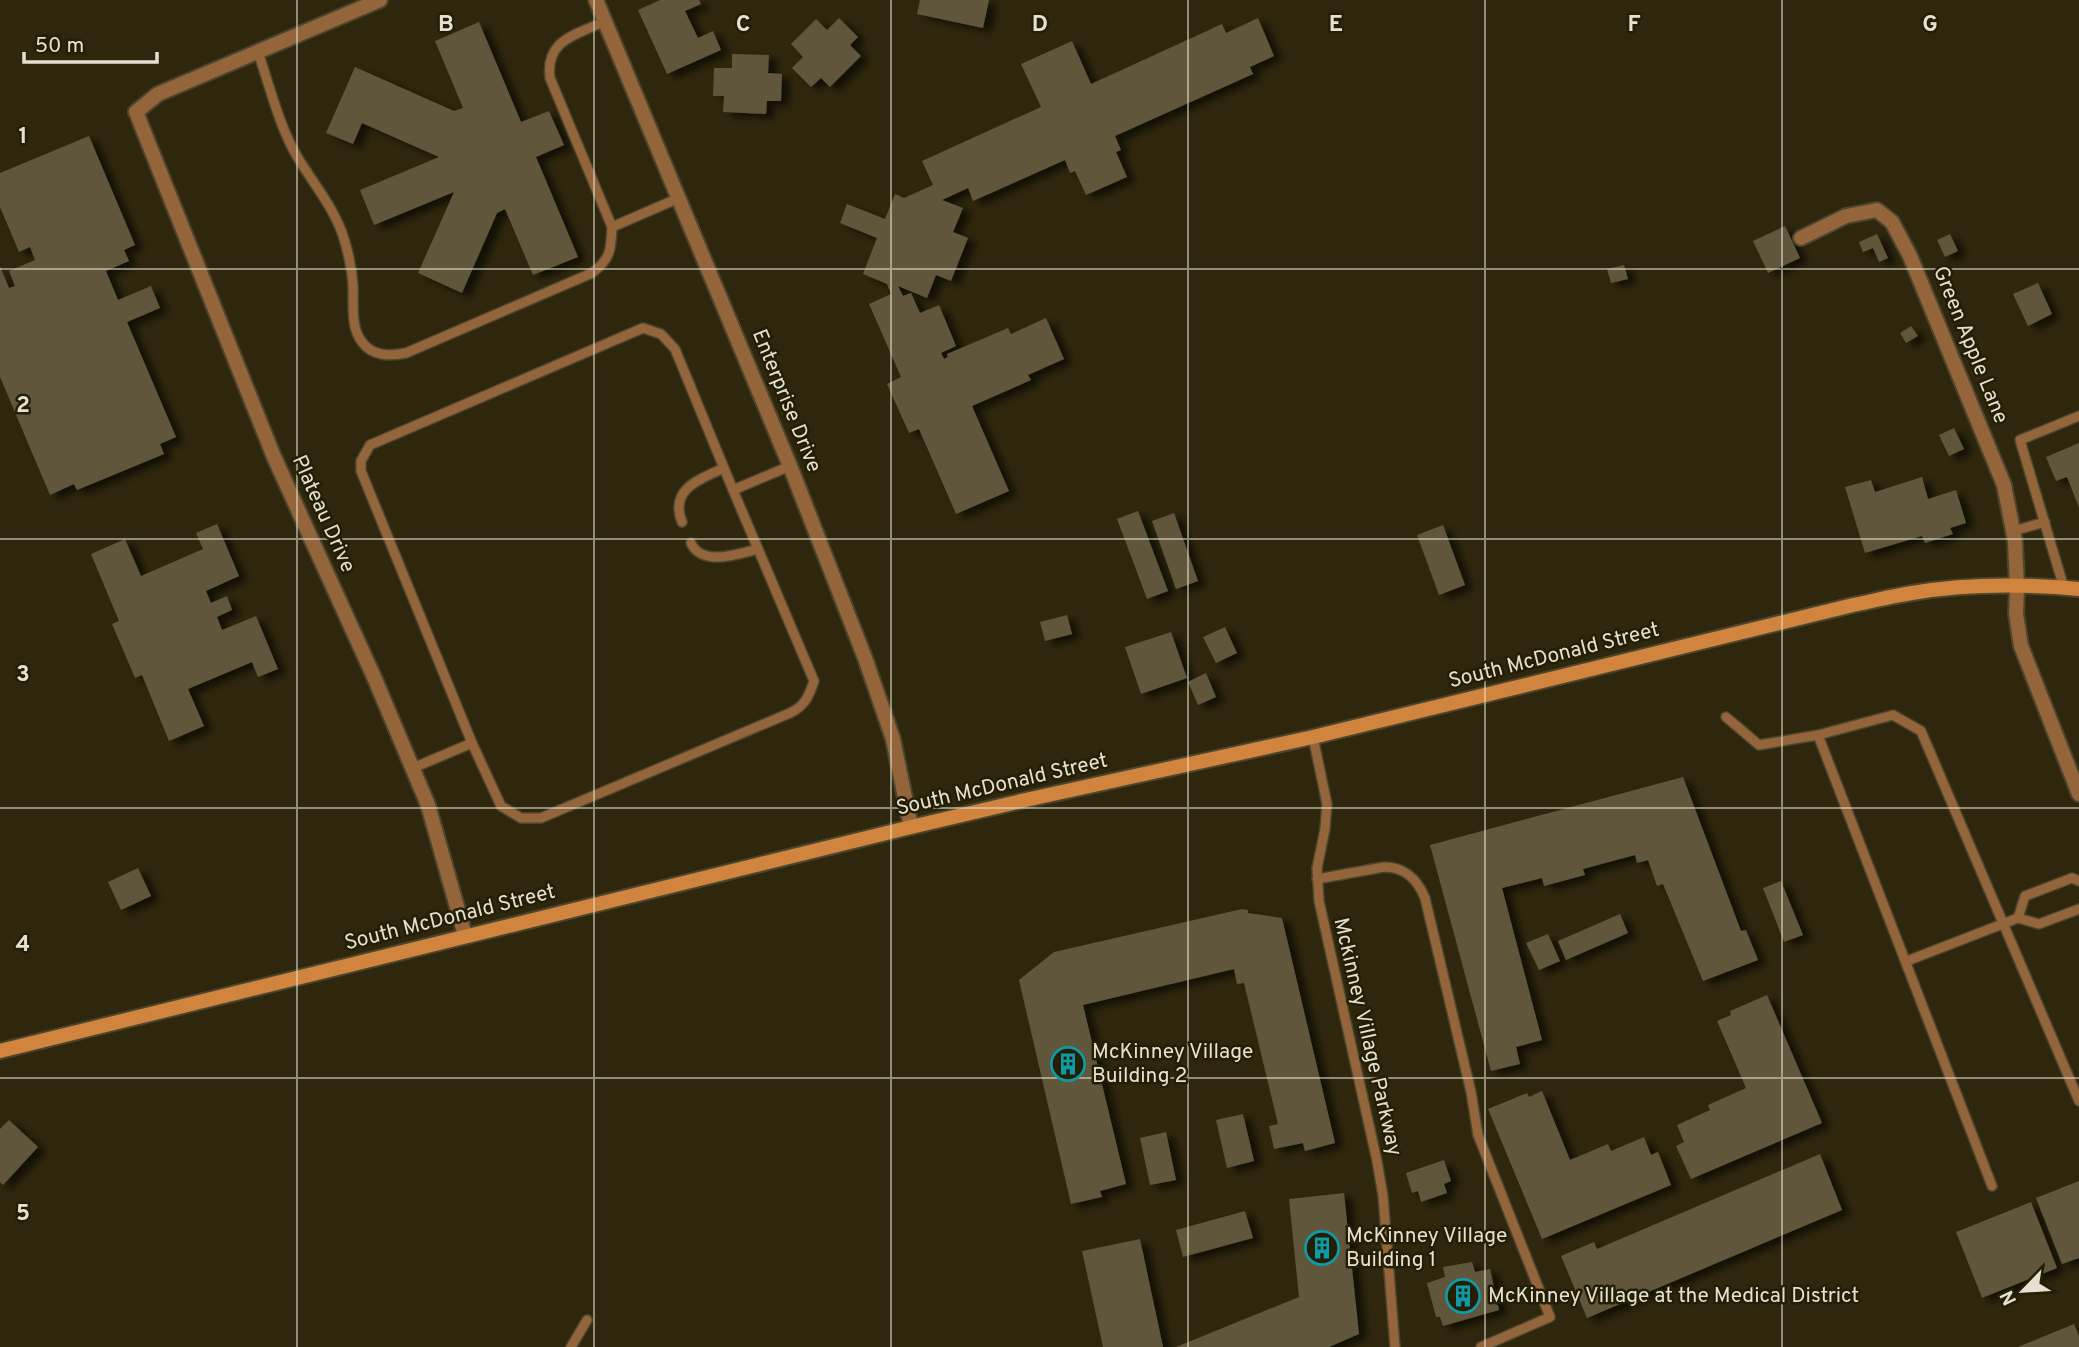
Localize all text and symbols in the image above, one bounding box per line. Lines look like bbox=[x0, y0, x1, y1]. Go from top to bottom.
text: B bbox=[438, 11, 454, 40]
text: C bbox=[736, 11, 750, 40]
text: D bbox=[1032, 11, 1048, 40]
text: E bbox=[1329, 11, 1343, 40]
text: F bbox=[1627, 11, 1641, 40]
text: G bbox=[1922, 11, 1938, 40]
scale bar bbox=[24, 21, 158, 65]
text: 50 m bbox=[35, 33, 84, 60]
text: 1 bbox=[18, 123, 28, 152]
street label: Green Apple Lane bbox=[1926, 262, 2014, 428]
street label: Enterprise Drive bbox=[745, 325, 827, 477]
text: 2 bbox=[16, 392, 30, 421]
street label: Plateau Drive bbox=[285, 451, 361, 577]
street label: South McDonald Street bbox=[1446, 617, 1662, 695]
text: 3 bbox=[16, 661, 30, 690]
street label: South McDonald Street bbox=[894, 748, 1110, 822]
street label: South McDonald Street bbox=[342, 879, 558, 957]
street label: Mckinney Village Parkway bbox=[1326, 915, 1408, 1159]
text: 4 bbox=[16, 931, 30, 960]
place label: McKinney Village Building 2 bbox=[1092, 1039, 1253, 1090]
building icon: McKinney Village Building 2 bbox=[1049, 1045, 1087, 1083]
text: 5 bbox=[16, 1200, 30, 1229]
place label: McKinney Village Building 1 bbox=[1346, 1223, 1507, 1274]
building icon: McKinney Village Building 1 bbox=[1303, 1229, 1341, 1267]
north arrow bbox=[1988, 1256, 2058, 1326]
building icon: McKinney Village at the Medical District bbox=[1444, 1277, 1482, 1315]
place label: McKinney Village at the Medical District bbox=[1488, 1283, 1859, 1310]
text: N bbox=[1996, 1286, 2023, 1309]

